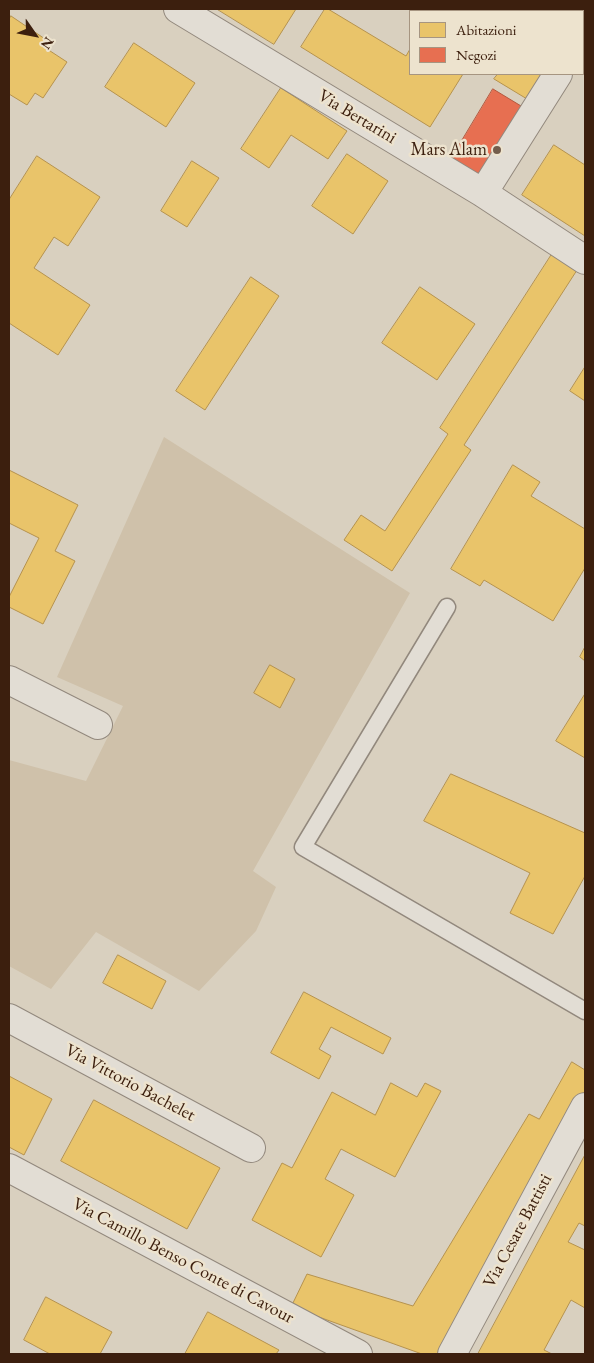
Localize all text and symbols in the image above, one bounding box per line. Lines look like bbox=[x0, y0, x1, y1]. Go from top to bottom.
north arrow bbox=[10, 10, 60, 60]
legend bbox=[409, 10, 584, 75]
text: Abitazioni bbox=[456, 20, 517, 39]
text: N bbox=[37, 34, 58, 53]
text: Negozi bbox=[456, 45, 497, 64]
street label: Via Bertarini bbox=[314, 85, 400, 149]
place label: Mars Alam bbox=[411, 139, 487, 161]
marker: Mars Alam bbox=[491, 144, 503, 156]
street label: Via Vittorio Bachelet bbox=[61, 1040, 199, 1126]
street label: Via Cesare Battisti bbox=[479, 1170, 557, 1292]
street label: Via Camillo Benso Conte di Cavour bbox=[68, 1193, 298, 1329]

